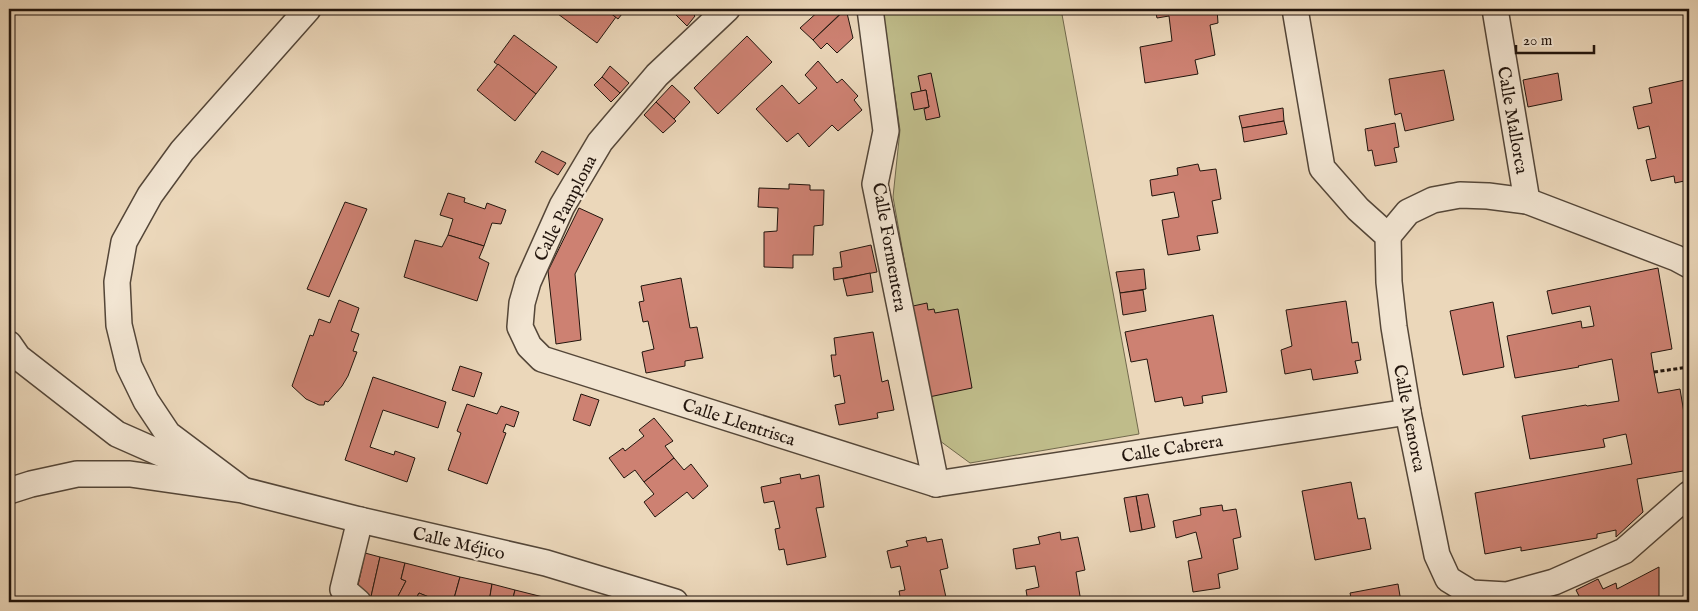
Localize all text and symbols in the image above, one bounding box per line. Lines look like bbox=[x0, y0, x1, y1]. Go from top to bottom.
scale bar bbox=[1516, 22, 1593, 54]
text: 20 m bbox=[1523, 31, 1553, 50]
street label: Calle Mallorca bbox=[1491, 65, 1532, 176]
street label: Calle Pamplona bbox=[530, 152, 603, 266]
street label: Calle Formentera bbox=[866, 181, 911, 314]
street label: Calle Menorca bbox=[1387, 363, 1430, 474]
street label: Calle Llentrisca bbox=[679, 394, 798, 453]
street label: Calle Cabrera bbox=[1120, 430, 1225, 469]
street label: Calle Méjico bbox=[410, 523, 507, 566]

